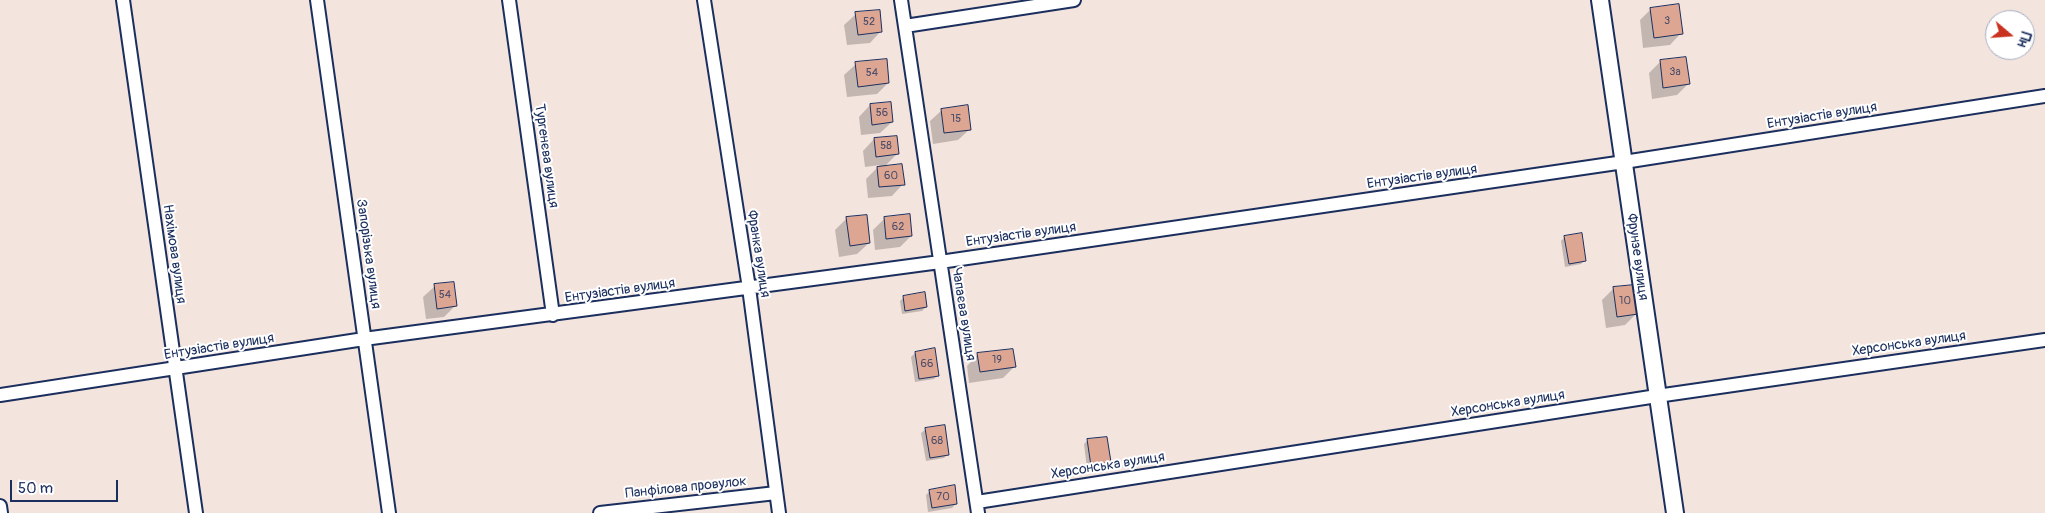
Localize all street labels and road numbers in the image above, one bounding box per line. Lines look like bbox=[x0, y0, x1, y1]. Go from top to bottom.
street label: Ентузіастів вулиця bbox=[1766, 99, 1878, 133]
street label: Тургенєва вулиця bbox=[530, 103, 562, 209]
street label: Ентузіастів вулиця bbox=[1366, 161, 1478, 193]
street label: Запорізька вулиця bbox=[352, 198, 384, 310]
street label: Нахімова вулиця bbox=[159, 203, 189, 305]
street label: Франка вулиця bbox=[743, 209, 773, 299]
street label: Фрунзе вулиця bbox=[1623, 213, 1651, 301]
street label: Ентузіастів вулиця bbox=[965, 219, 1077, 251]
street label: Чапаєва вулиця bbox=[947, 266, 979, 362]
street label: Ентузіастів вулиця bbox=[564, 275, 676, 307]
street label: Херсонська вулиця bbox=[1851, 328, 1967, 360]
street label: Ентузіастів вулиця bbox=[163, 330, 275, 364]
street label: Херсонська вулиця bbox=[1450, 387, 1566, 421]
street label: Херсонська вулиця bbox=[1050, 449, 1166, 483]
street label: Панфілова провулок bbox=[625, 473, 747, 503]

